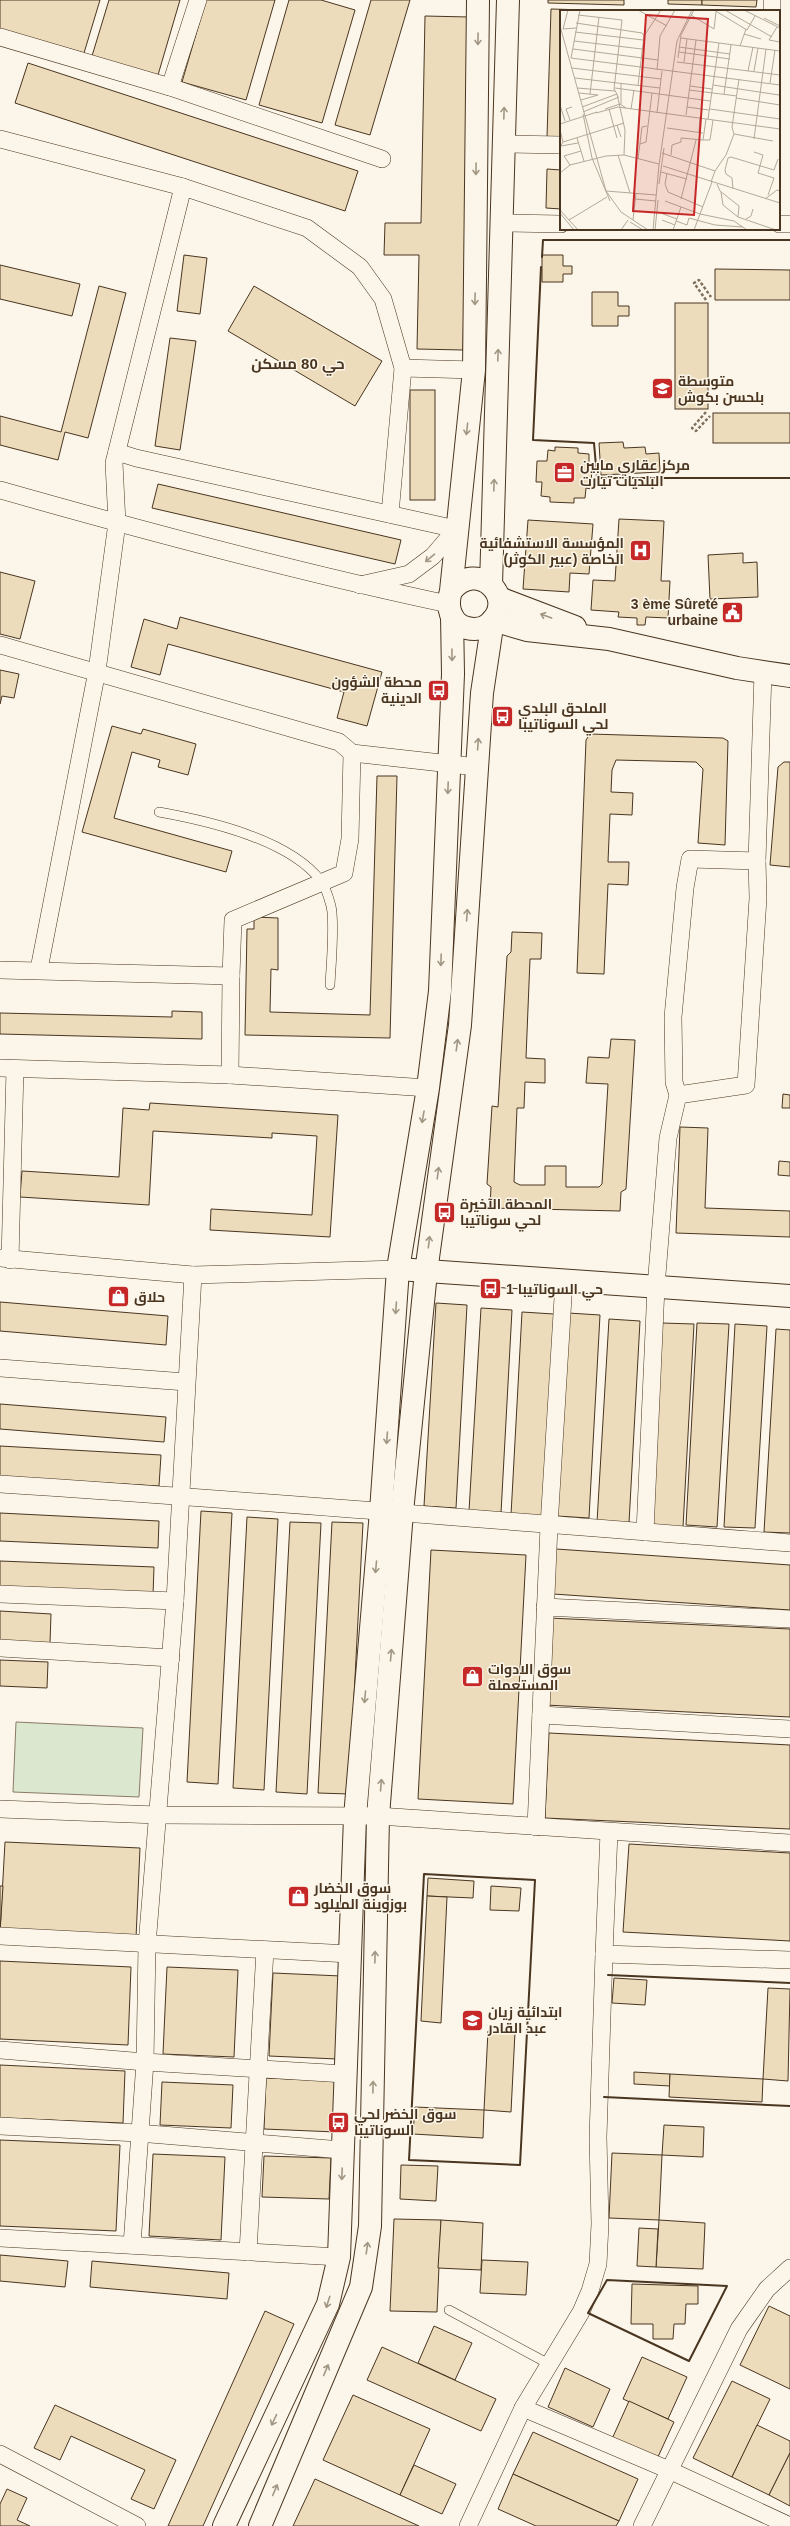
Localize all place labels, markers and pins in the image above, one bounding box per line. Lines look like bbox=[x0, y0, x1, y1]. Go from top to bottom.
place label: متوسطة بلحسن بكوش bbox=[678, 373, 764, 406]
school or university icon: متوسطة بلحسن بكوش bbox=[650, 376, 676, 402]
place label: مركز عقاري مابين البلديات تيارت bbox=[580, 457, 690, 489]
office icon: مركز عقاري مابين البلديات تيارت bbox=[551, 460, 577, 486]
place label: المؤسسة الاستشفائية الخاصة (عبير الكوثر) bbox=[479, 535, 624, 568]
hospital icon: المؤسسة الاستشفائية الخاصة (عبير الكوثر) bbox=[627, 538, 653, 564]
place label: 3 ème Sûreté urbaine bbox=[631, 596, 718, 628]
public building icon: 3 ème Sûreté urbaine bbox=[720, 599, 746, 625]
place label: محطة الشؤون الدينية bbox=[332, 674, 422, 706]
bus stop icon: محطة الشؤون الدينية bbox=[425, 677, 451, 703]
place label: الملحق البلدي لحي السوناتيبا bbox=[518, 700, 608, 736]
bus stop icon: الملحق البلدي لحي السوناتيبا bbox=[489, 703, 515, 729]
place label: المحطة الآخيرة لحي سوناتيبا bbox=[460, 1196, 552, 1232]
bus stop icon: المحطة الآخيرة لحي سوناتيبا bbox=[431, 1199, 457, 1225]
bus stop icon: حي السوناتيبا 1 bbox=[478, 1276, 504, 1302]
place label: حي السوناتيبا 1 bbox=[506, 1281, 603, 1301]
shop icon: حلاق bbox=[105, 1284, 131, 1310]
place label: حلاق bbox=[134, 1289, 165, 1306]
place label: سوق الادوات المستعملة bbox=[488, 1661, 571, 1693]
shop icon: سوق الادوات المستعملة bbox=[459, 1664, 485, 1690]
place label: سوق الخضار بوزوينة الميلود bbox=[313, 1880, 407, 1913]
shop icon: سوق الخضار بوزوينة الميلود bbox=[285, 1883, 311, 1909]
place label: ابتدائية زيان عبد القادر bbox=[487, 2004, 563, 2036]
school or university icon: ابتدائية زيان عبد القادر bbox=[459, 2007, 485, 2033]
place label: سوق الخضر لحي السوناتيبا bbox=[354, 2106, 456, 2139]
bus stop icon: سوق الخضر لحي السوناتيبا bbox=[326, 2109, 352, 2135]

